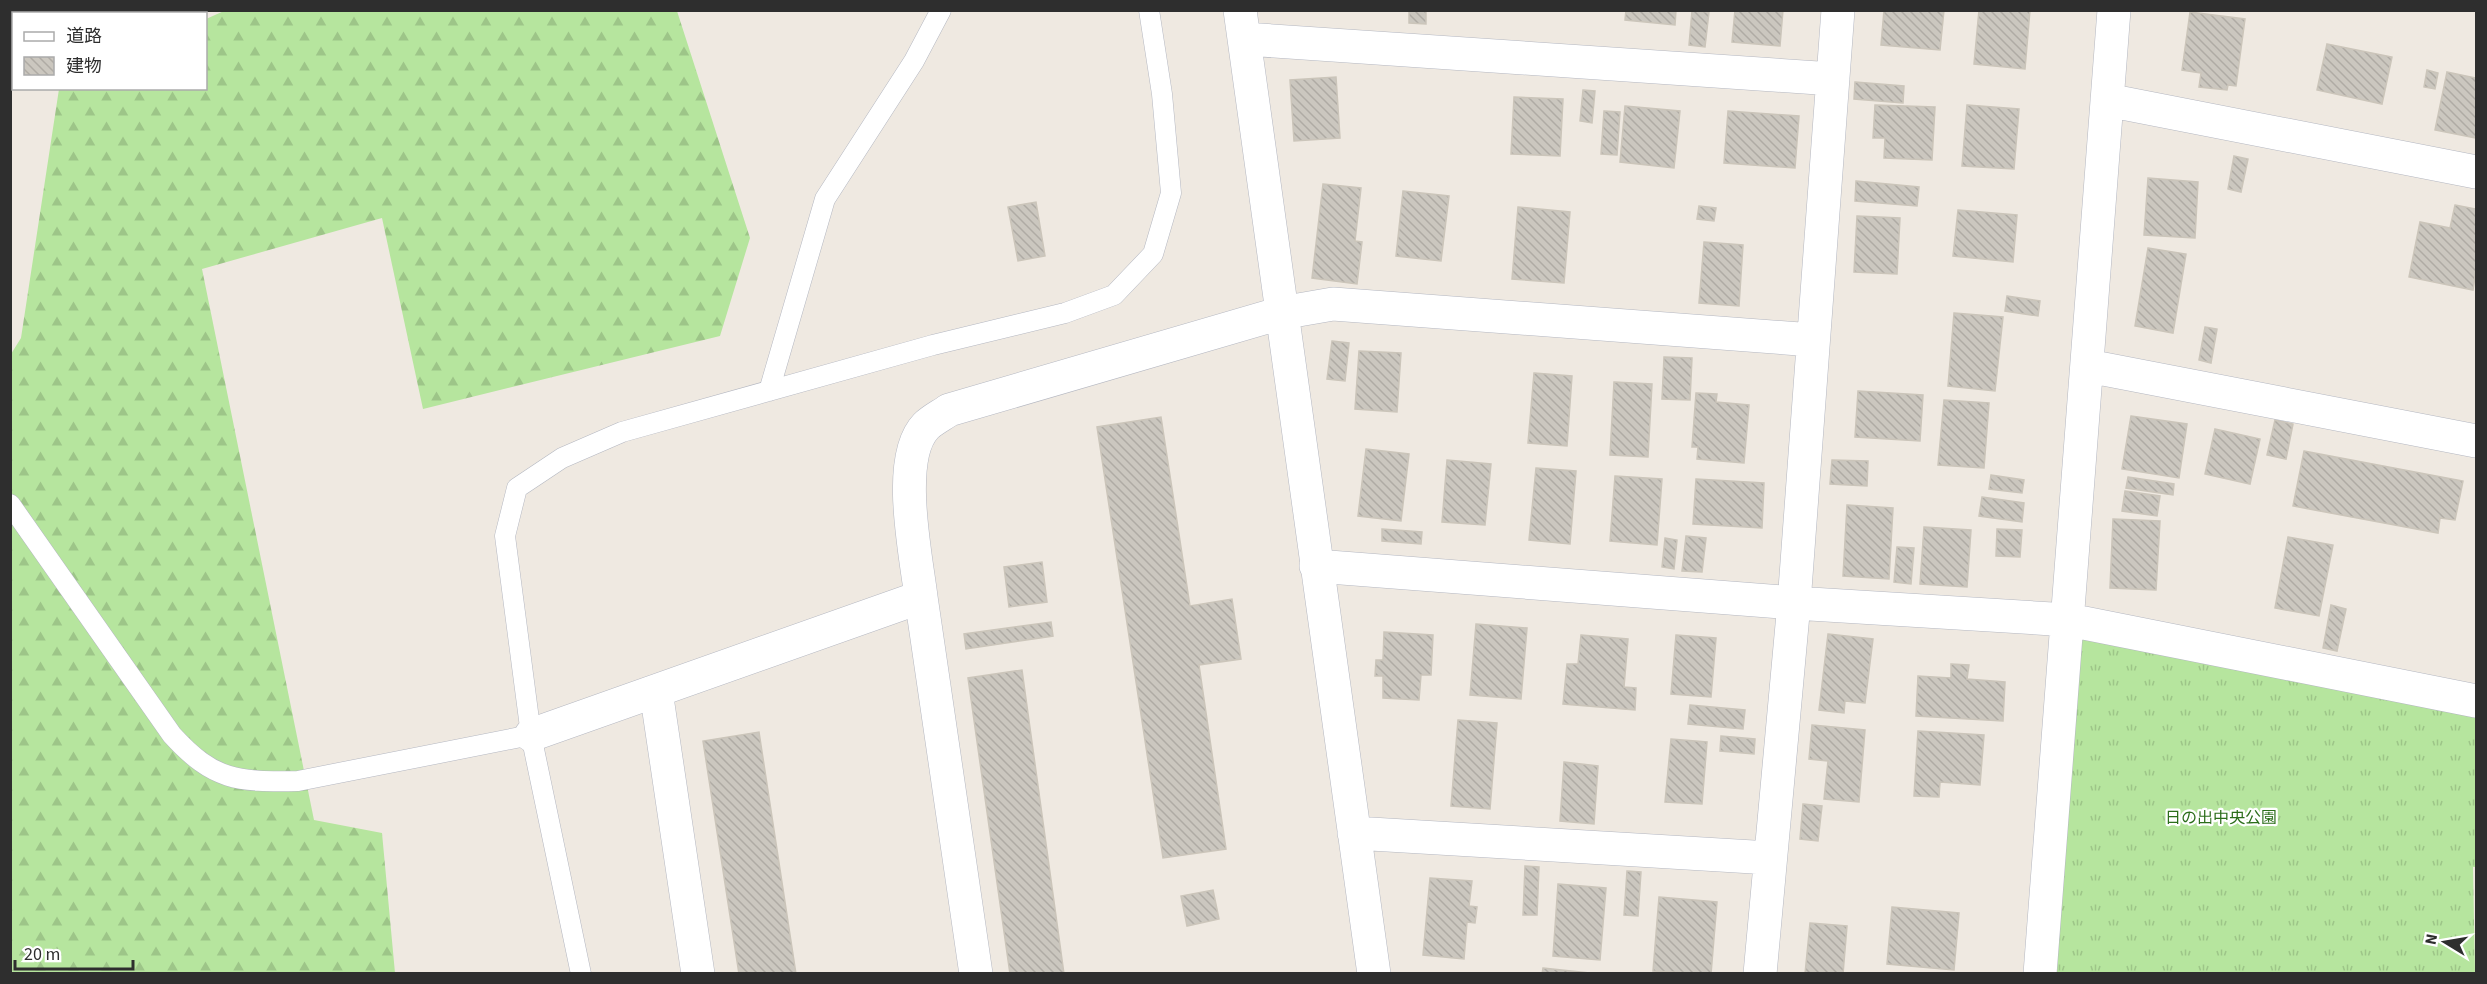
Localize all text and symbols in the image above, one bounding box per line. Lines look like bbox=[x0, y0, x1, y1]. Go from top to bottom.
legend bbox=[12, 12, 207, 90]
text: 道路 bbox=[66, 24, 102, 49]
text: 建物 bbox=[66, 54, 102, 79]
park label: 日の出中央公園 bbox=[2165, 807, 2277, 829]
north arrow bbox=[2415, 912, 2475, 972]
text: N bbox=[2419, 932, 2443, 947]
scale bar bbox=[15, 933, 134, 971]
text: 20 m bbox=[24, 942, 60, 967]

